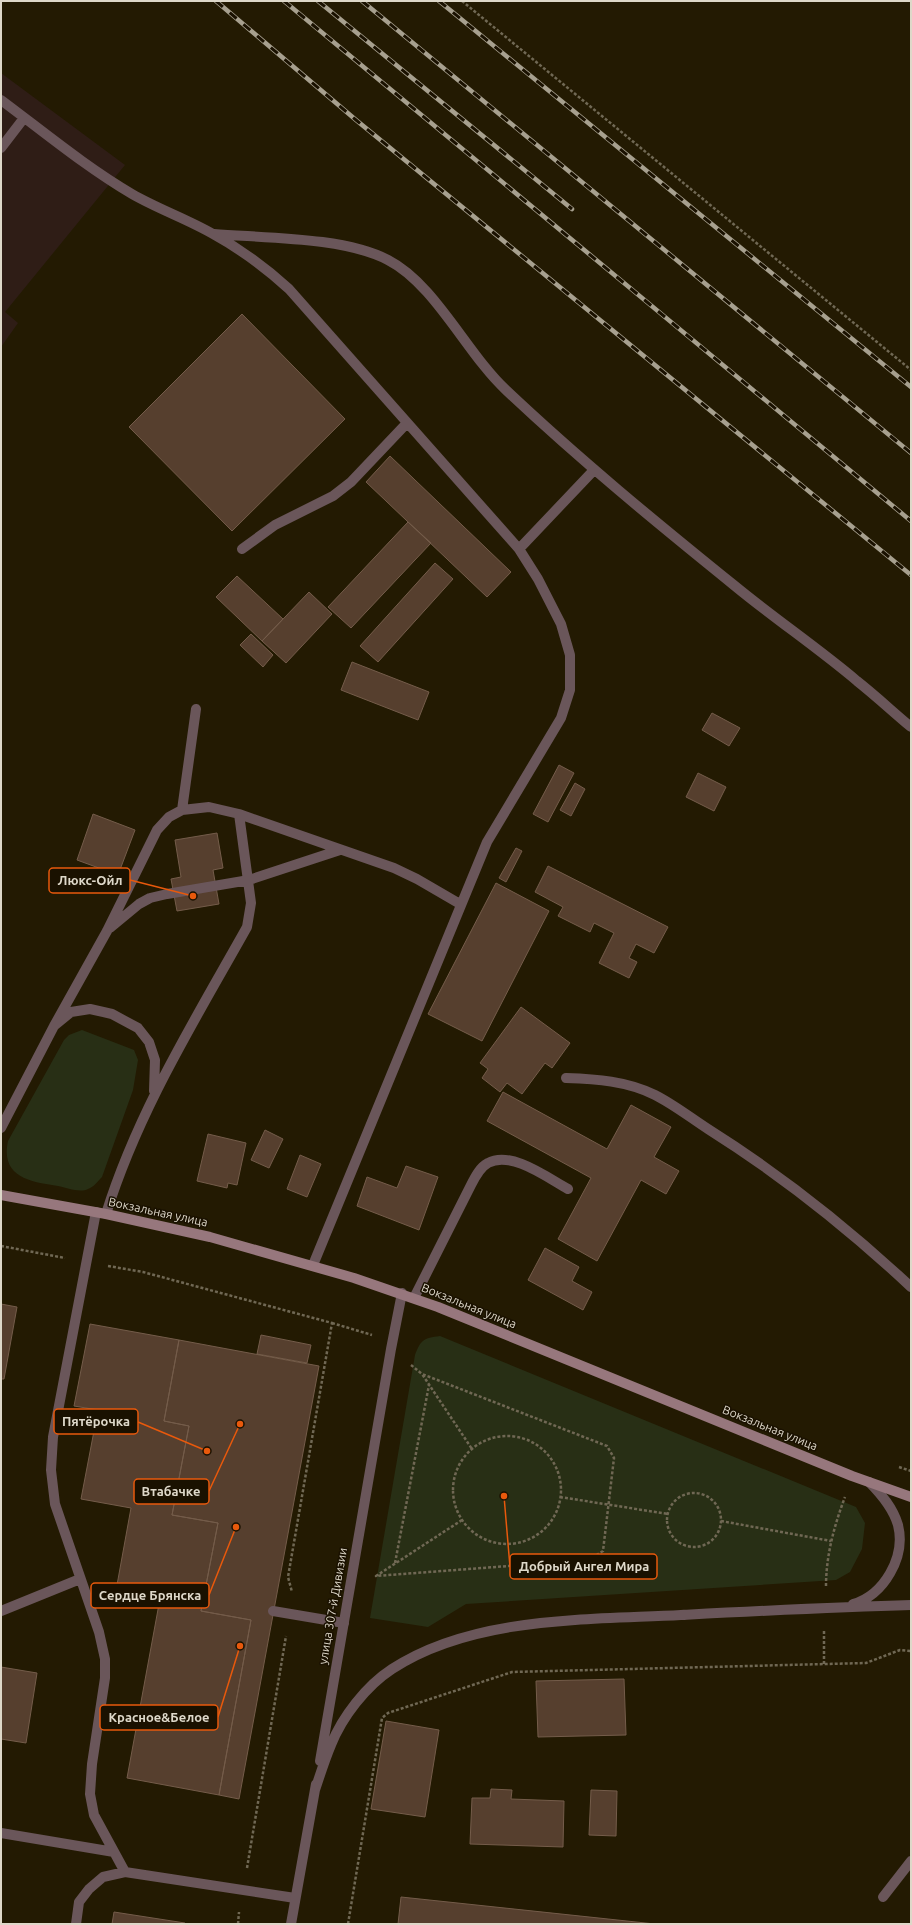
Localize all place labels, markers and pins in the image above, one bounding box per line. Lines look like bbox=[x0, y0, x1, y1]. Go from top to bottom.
callout: Люкс-Ойл bbox=[49, 868, 130, 893]
callout: Пятёрочка bbox=[54, 1409, 138, 1434]
callout: Втабачке bbox=[134, 1479, 209, 1504]
callout: Добрый Ангел Мира bbox=[510, 1554, 657, 1579]
callout: Сердце Брянска bbox=[91, 1583, 209, 1608]
callout: Красное&Белое bbox=[100, 1705, 218, 1730]

